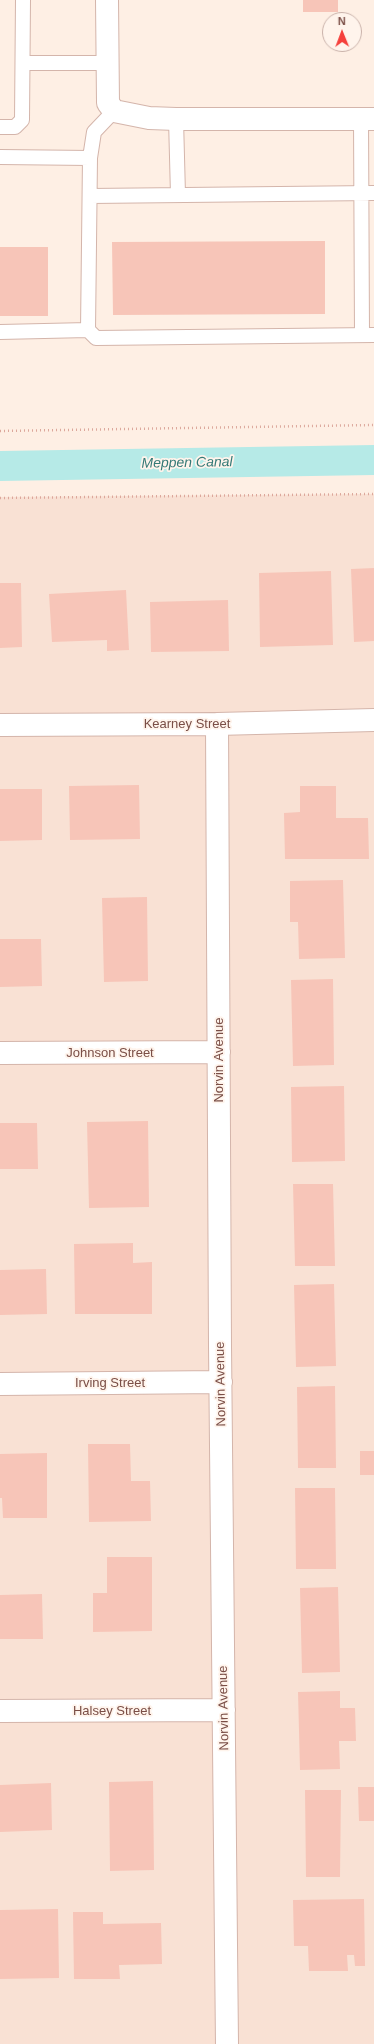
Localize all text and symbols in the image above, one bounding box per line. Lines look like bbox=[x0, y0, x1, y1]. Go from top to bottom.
north arrow bbox=[322, 12, 362, 52]
text: N bbox=[338, 15, 346, 27]
water label: Meppen Canal bbox=[141, 454, 233, 472]
street label: Kearney Street bbox=[144, 716, 230, 732]
street label: Norvin Avenue bbox=[211, 1017, 227, 1103]
street label: Johnson Street bbox=[66, 1045, 154, 1061]
street label: Norvin Avenue bbox=[212, 1341, 230, 1427]
street label: Irving Street bbox=[75, 1375, 145, 1391]
street label: Norvin Avenue bbox=[215, 1665, 233, 1751]
street label: Halsey Street bbox=[73, 1703, 151, 1719]

